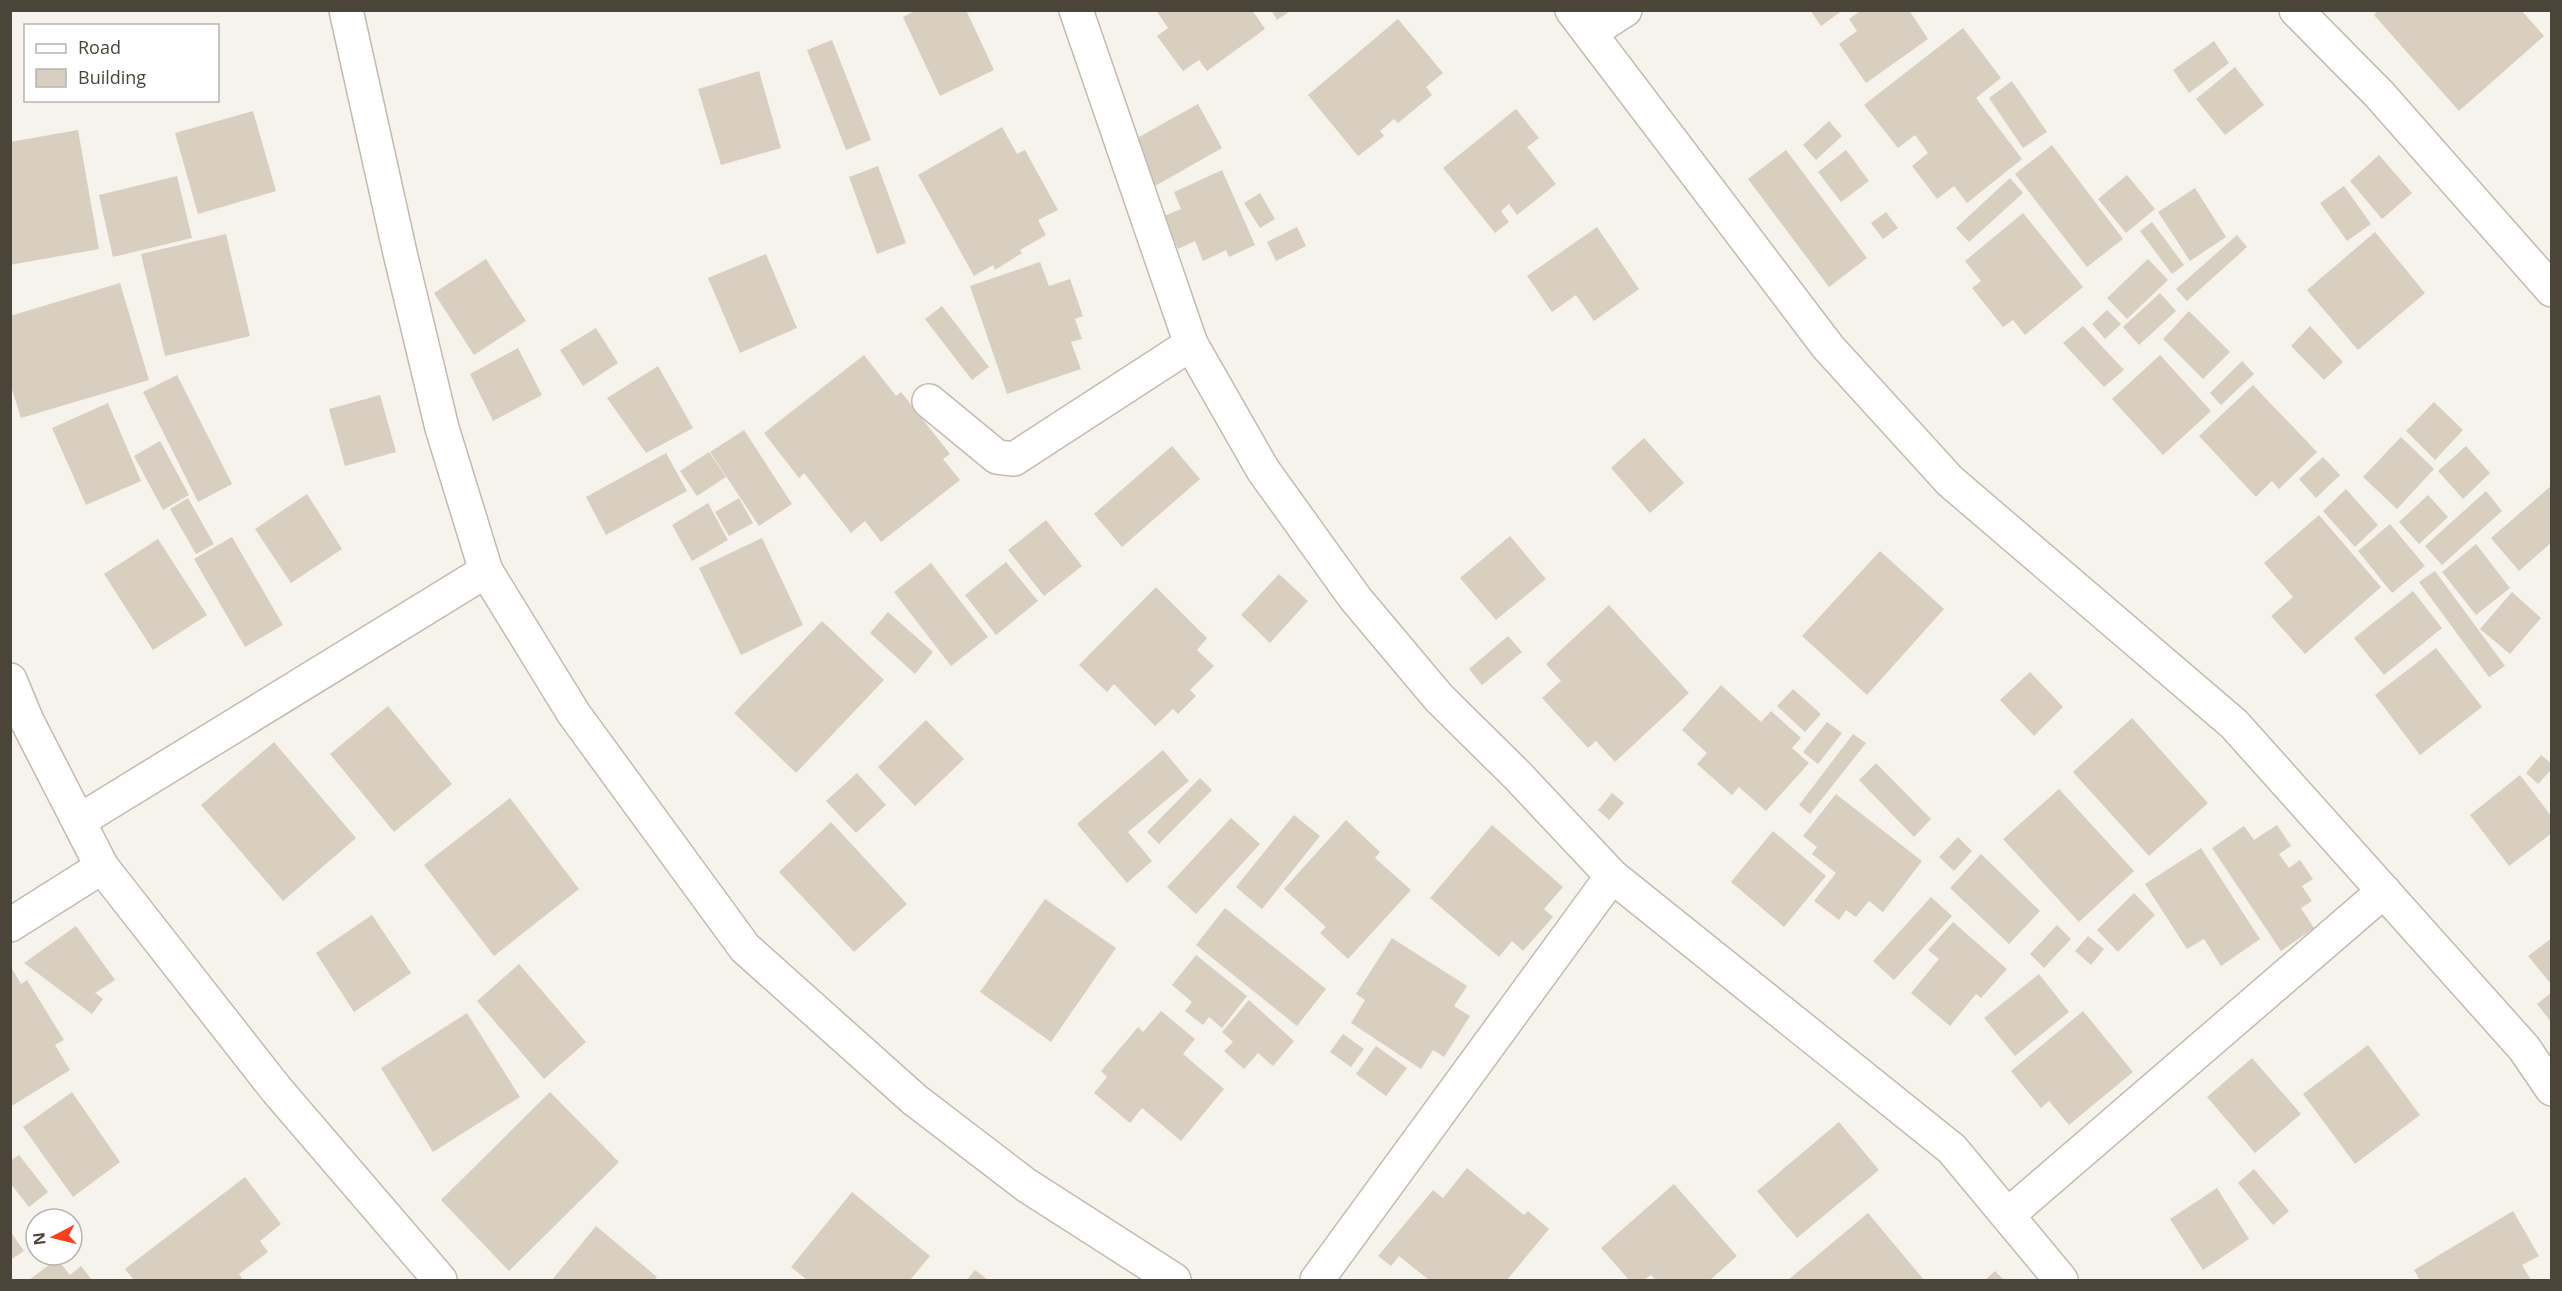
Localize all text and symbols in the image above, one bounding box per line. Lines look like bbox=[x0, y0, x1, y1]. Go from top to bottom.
legend bbox=[24, 24, 219, 102]
text: Road bbox=[78, 35, 121, 59]
text: Building bbox=[78, 65, 146, 89]
north arrow bbox=[24, 1207, 84, 1267]
text: N bbox=[27, 1231, 51, 1247]

